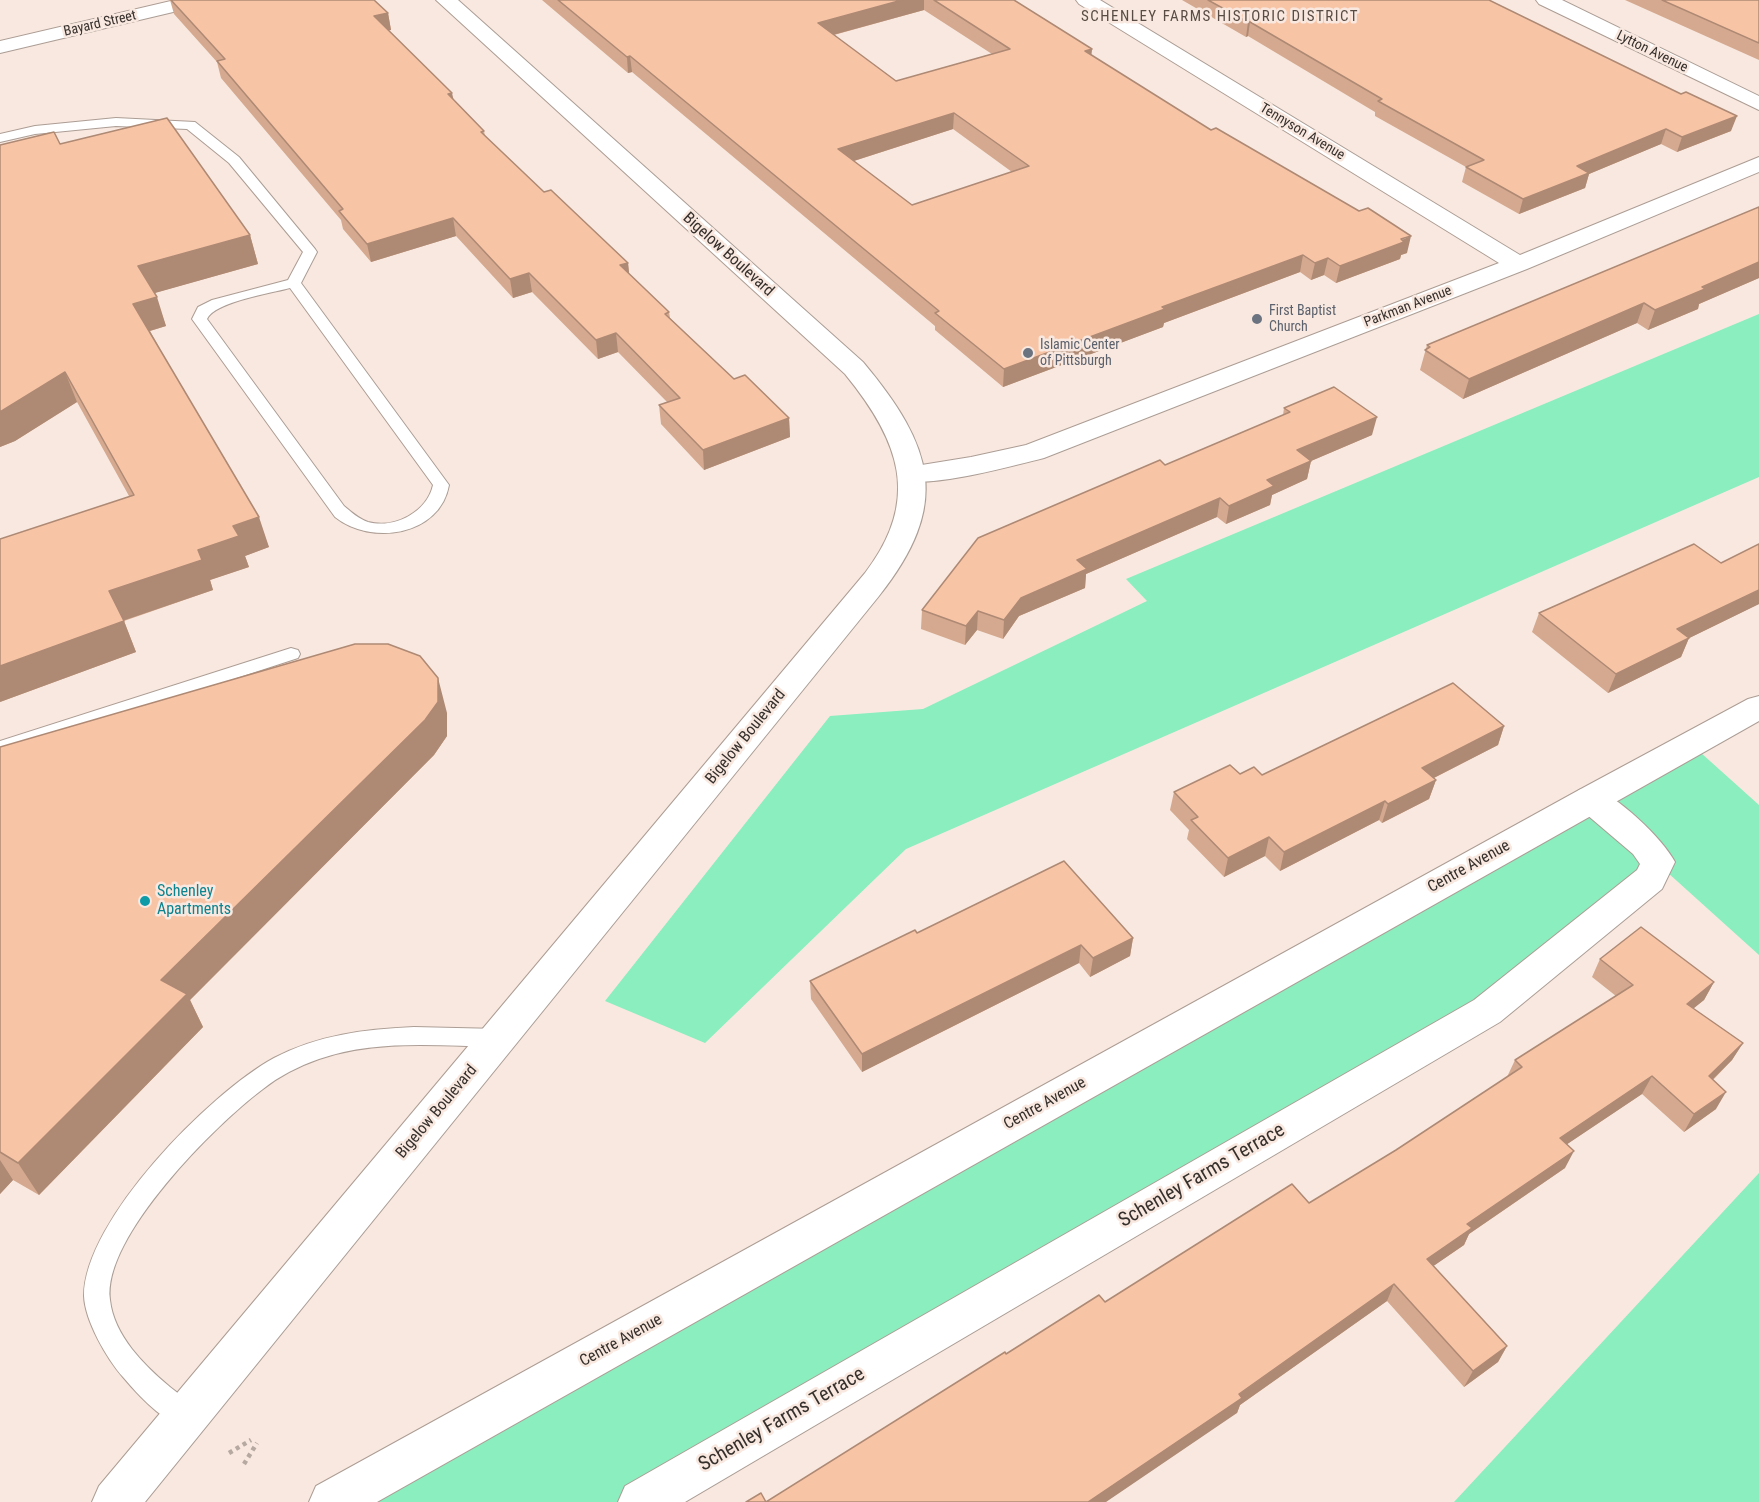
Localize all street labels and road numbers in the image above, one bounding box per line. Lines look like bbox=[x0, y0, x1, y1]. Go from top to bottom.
street label: Bayard Street bbox=[62, 8, 138, 40]
street label: Lytton Avenue bbox=[1614, 28, 1690, 76]
street label: Tennyson Avenue bbox=[1256, 100, 1348, 164]
street label: Bigelow Boulevard bbox=[678, 209, 778, 301]
street label: Parkman Avenue bbox=[1362, 283, 1454, 331]
street label: Bigelow Boulevard bbox=[702, 686, 790, 788]
street label: Centre Avenue bbox=[1425, 837, 1513, 897]
street label: Bigelow Boulevard bbox=[392, 1061, 482, 1163]
street label: Centre Avenue bbox=[1001, 1074, 1089, 1134]
street label: Schenley Farms Terrace bbox=[1115, 1119, 1289, 1233]
street label: Centre Avenue bbox=[577, 1311, 665, 1371]
street label: Schenley Farms Terrace bbox=[695, 1363, 869, 1477]

